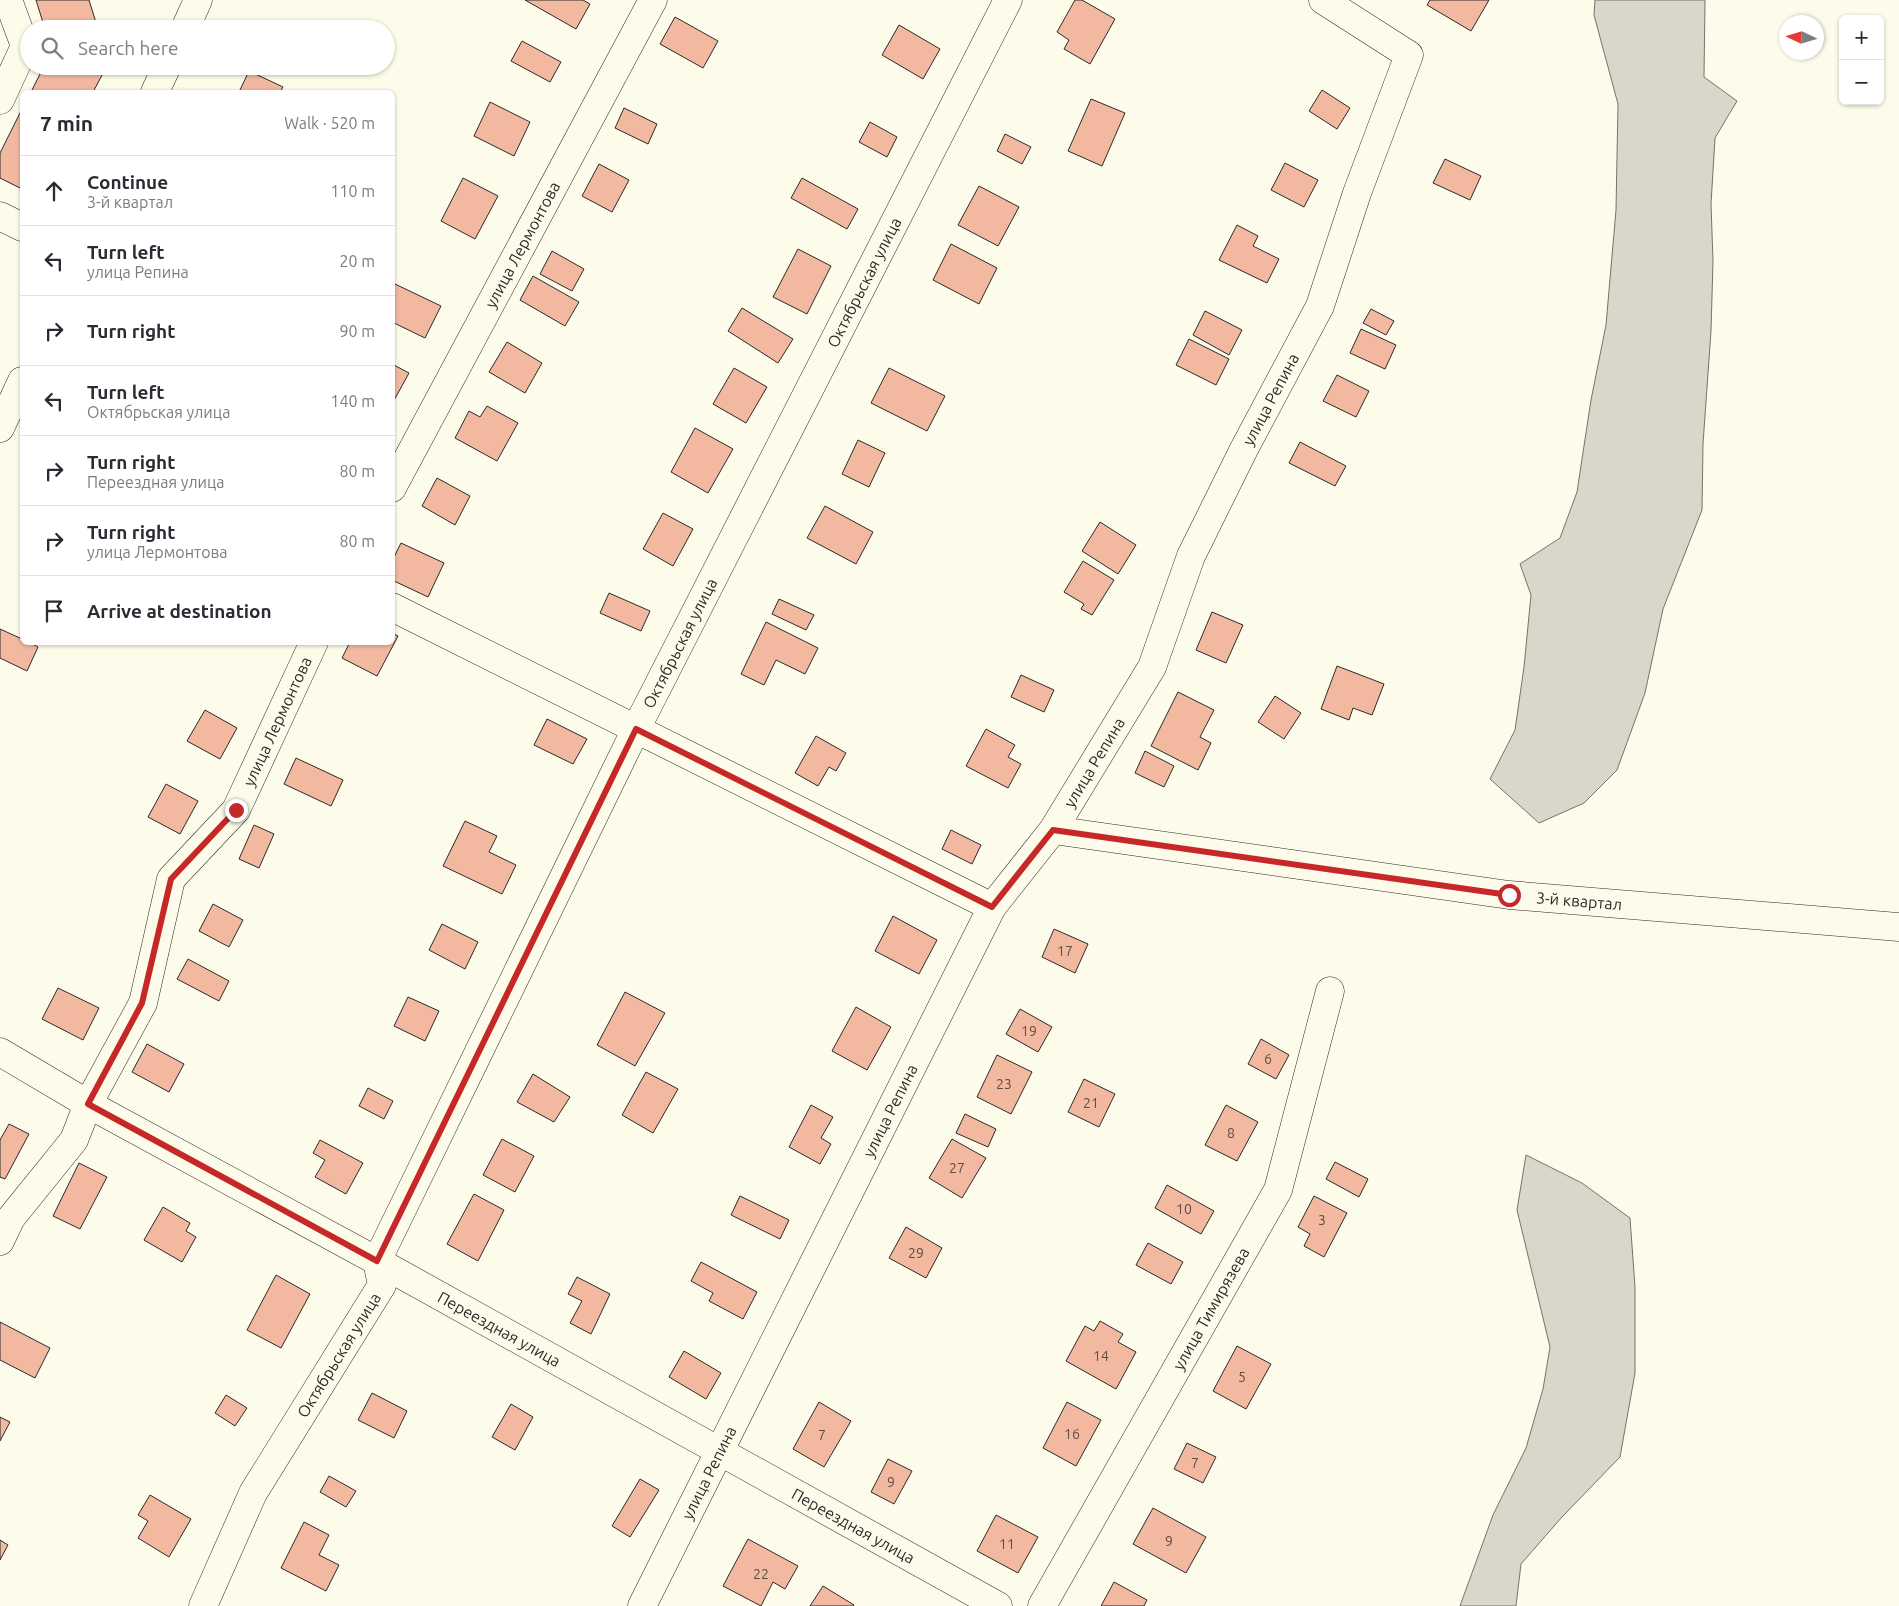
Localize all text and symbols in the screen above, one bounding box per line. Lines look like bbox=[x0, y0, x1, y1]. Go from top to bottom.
north arrow bbox=[1779, 15, 1824, 60]
map controls bbox=[1839, 15, 1884, 105]
button: + bbox=[1839, 15, 1884, 60]
search box bbox=[20, 20, 395, 75]
icon: search bbox=[38, 34, 66, 62]
text: Search here bbox=[78, 37, 178, 59]
button: − bbox=[1839, 60, 1884, 105]
text: 7 min bbox=[40, 111, 93, 135]
text: Walk · 520 m bbox=[284, 114, 375, 132]
text: Continue bbox=[87, 171, 168, 193]
icon: ahead bbox=[40, 177, 68, 205]
street label: улица Лермонтова bbox=[481, 178, 563, 311]
text: 110 m bbox=[330, 182, 375, 200]
text: 3-й квартал bbox=[87, 193, 173, 211]
street label: Октябрьская улица bbox=[823, 214, 905, 350]
text: Turn left bbox=[87, 241, 165, 263]
icon: left bbox=[40, 247, 68, 275]
text: 20 m bbox=[339, 252, 375, 270]
text: улица Репина bbox=[87, 263, 189, 281]
icon: right bbox=[40, 317, 68, 345]
text: Turn right bbox=[87, 320, 175, 342]
text: 90 m bbox=[339, 322, 375, 340]
street label: улица Репина bbox=[1239, 350, 1302, 449]
text: Turn left bbox=[87, 381, 165, 403]
icon: left bbox=[40, 387, 68, 415]
text: 140 m bbox=[330, 392, 375, 410]
text: Октябрьская улица bbox=[87, 403, 230, 421]
text: Turn right bbox=[87, 451, 175, 473]
icon: right bbox=[40, 457, 68, 485]
text: 80 m bbox=[339, 462, 375, 480]
text: Переездная улица bbox=[87, 473, 225, 491]
text: Turn right bbox=[87, 521, 175, 543]
icon: right bbox=[40, 527, 68, 555]
text: 80 m bbox=[339, 532, 375, 550]
text: улица Лермонтова bbox=[87, 543, 228, 561]
street label: Октябрьская улица bbox=[639, 575, 720, 711]
icon: arrive bbox=[40, 597, 68, 625]
text: Arrive at destination bbox=[87, 600, 272, 622]
street label: улица Лермонтова bbox=[239, 654, 315, 789]
street label: улица Репина bbox=[1060, 714, 1128, 811]
route end bbox=[225, 799, 248, 822]
route start bbox=[1498, 884, 1521, 907]
street label: 3-й квартал bbox=[1535, 888, 1623, 913]
house number: 17 bbox=[1057, 943, 1073, 959]
house number: 19 bbox=[1021, 1023, 1037, 1039]
house number: 6 bbox=[1264, 1051, 1272, 1067]
street label: улица Репина bbox=[859, 1061, 921, 1160]
house number: 23 bbox=[996, 1076, 1012, 1092]
house number: 21 bbox=[1083, 1095, 1099, 1111]
house number: 8 bbox=[1227, 1125, 1235, 1141]
house number: 27 bbox=[949, 1160, 965, 1176]
house number: 10 bbox=[1176, 1201, 1192, 1217]
house number: 3 bbox=[1318, 1212, 1326, 1228]
street label: улица Тимирязева bbox=[1169, 1244, 1253, 1373]
house number: 29 bbox=[908, 1245, 924, 1261]
street label: Переездная улица bbox=[435, 1288, 564, 1370]
street label: Октябрьская улица bbox=[293, 1289, 384, 1421]
house number: 14 bbox=[1093, 1348, 1109, 1364]
house number: 5 bbox=[1238, 1369, 1246, 1385]
street label: улица Репина bbox=[678, 1423, 740, 1522]
house number: 16 bbox=[1064, 1426, 1080, 1442]
house number: 7 bbox=[818, 1427, 826, 1443]
house number: 7 bbox=[1191, 1455, 1199, 1471]
house number: 9 bbox=[887, 1474, 895, 1490]
street label: Переездная улица bbox=[789, 1484, 918, 1567]
house number: 9 bbox=[1165, 1533, 1173, 1549]
house number: 11 bbox=[999, 1536, 1015, 1552]
house number: 22 bbox=[753, 1566, 769, 1582]

